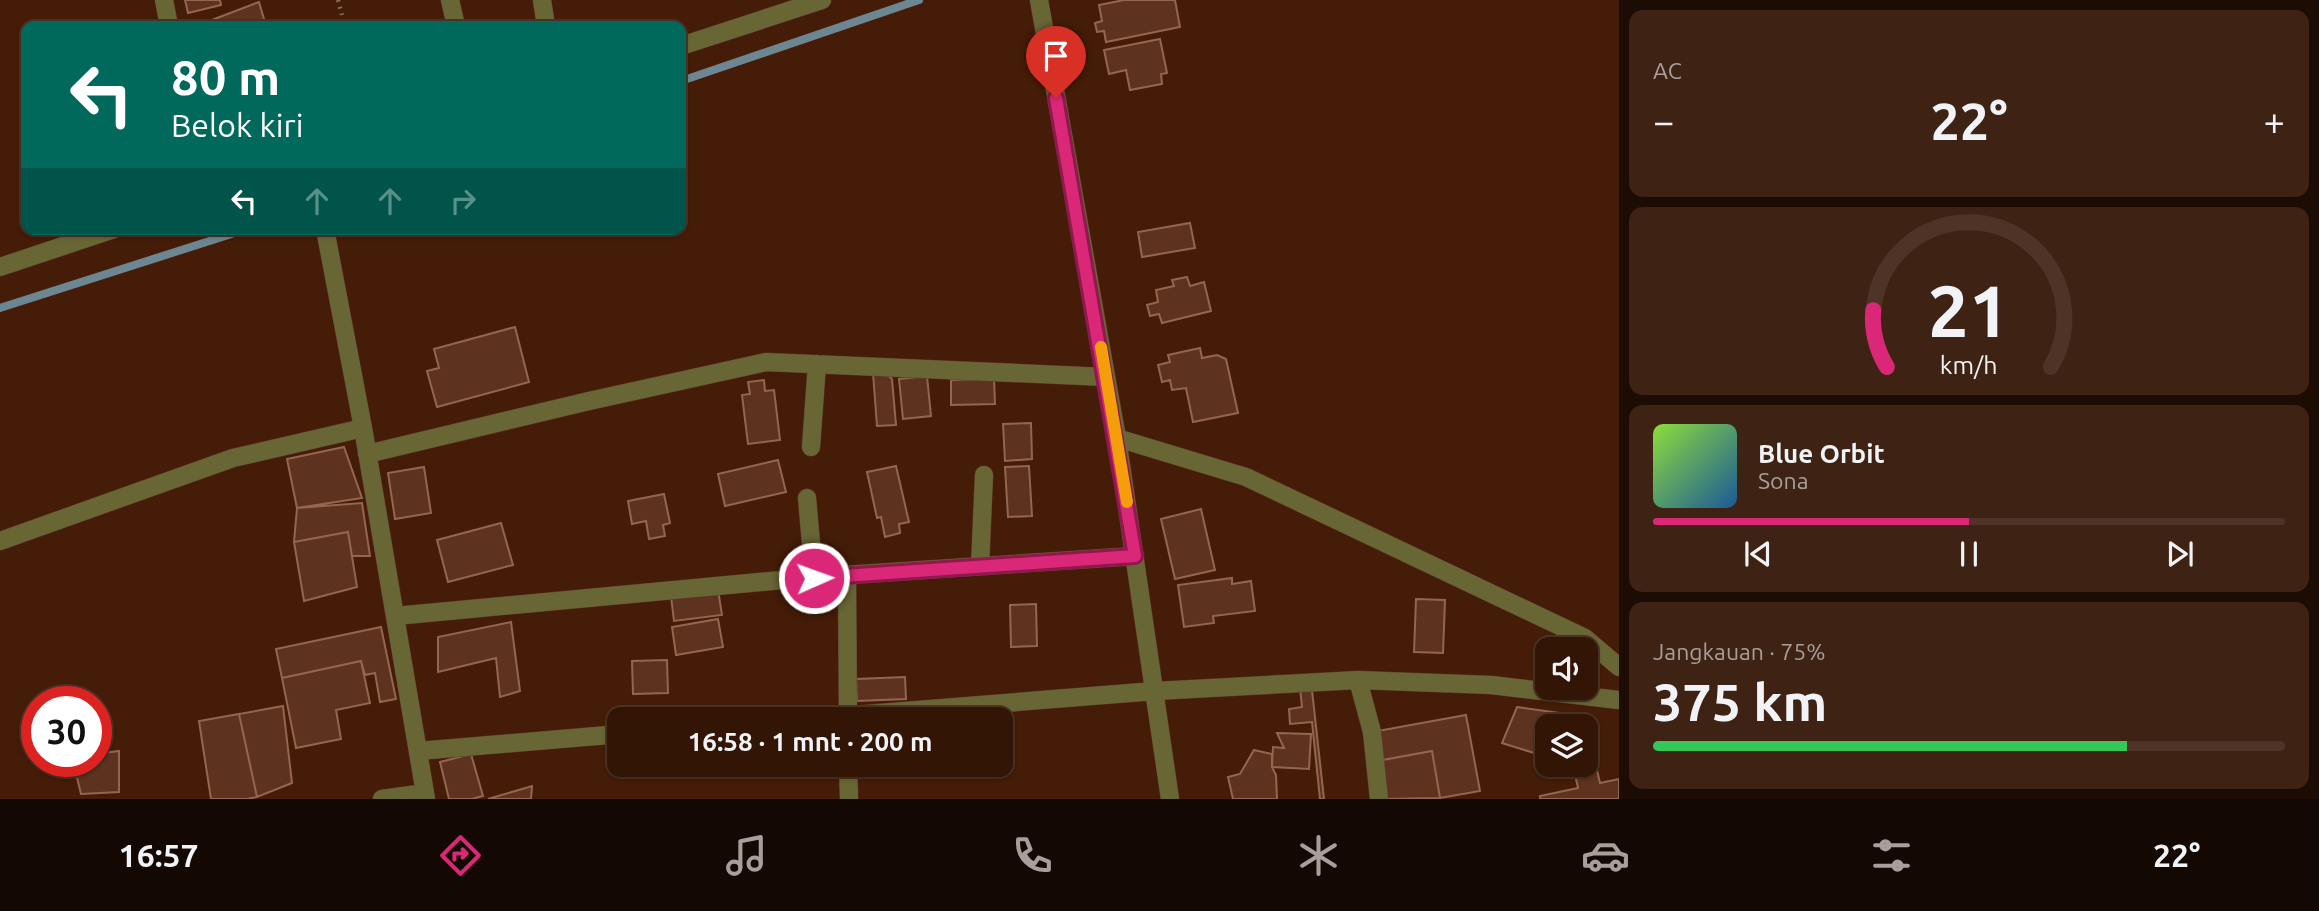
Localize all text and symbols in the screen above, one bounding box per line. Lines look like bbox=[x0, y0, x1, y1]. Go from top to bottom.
pin bbox=[1026, 26, 1086, 98]
icon: arrive bbox=[1037, 37, 1075, 75]
icon: left bbox=[56, 49, 147, 140]
text: 80 m bbox=[171, 49, 280, 104]
text: AC bbox=[1653, 58, 1682, 83]
text: 22° bbox=[1930, 92, 2008, 150]
text: − bbox=[1653, 100, 1674, 142]
text: + bbox=[2264, 100, 2285, 142]
text: Belok kiri bbox=[171, 107, 303, 143]
icon: left bbox=[225, 182, 263, 220]
icon: ahead bbox=[298, 182, 336, 220]
icon: ahead bbox=[371, 182, 409, 220]
icon: right bbox=[444, 182, 482, 220]
text: 21 bbox=[1928, 269, 2010, 351]
text: km/h bbox=[1940, 351, 1998, 379]
text: Blue Orbit bbox=[1758, 439, 1885, 468]
text: Sona bbox=[1758, 468, 1808, 493]
icon: previous bbox=[1739, 535, 1777, 573]
icon: pause bbox=[1950, 535, 1988, 573]
icon: next bbox=[2161, 535, 2199, 573]
position arrow bbox=[777, 541, 851, 615]
map controls bbox=[1535, 637, 1598, 777]
button: sound bbox=[1535, 637, 1598, 700]
text: Jangkauan · 75% bbox=[1653, 639, 1825, 664]
text: 375 km bbox=[1653, 673, 1827, 731]
speed limit sign: 30 bbox=[21, 686, 112, 777]
button: layers bbox=[1535, 714, 1598, 777]
text: 16:58 · 1 mnt · 200 m bbox=[688, 727, 932, 756]
icon: directions bbox=[436, 831, 485, 880]
icon: music bbox=[722, 831, 771, 880]
icon: phone bbox=[1008, 831, 1057, 880]
icon: climate bbox=[1294, 831, 1343, 880]
icon: car bbox=[1581, 831, 1630, 880]
icon: filters bbox=[1867, 831, 1916, 880]
text: 16:57 bbox=[119, 837, 199, 873]
text: 22° bbox=[2153, 837, 2200, 873]

